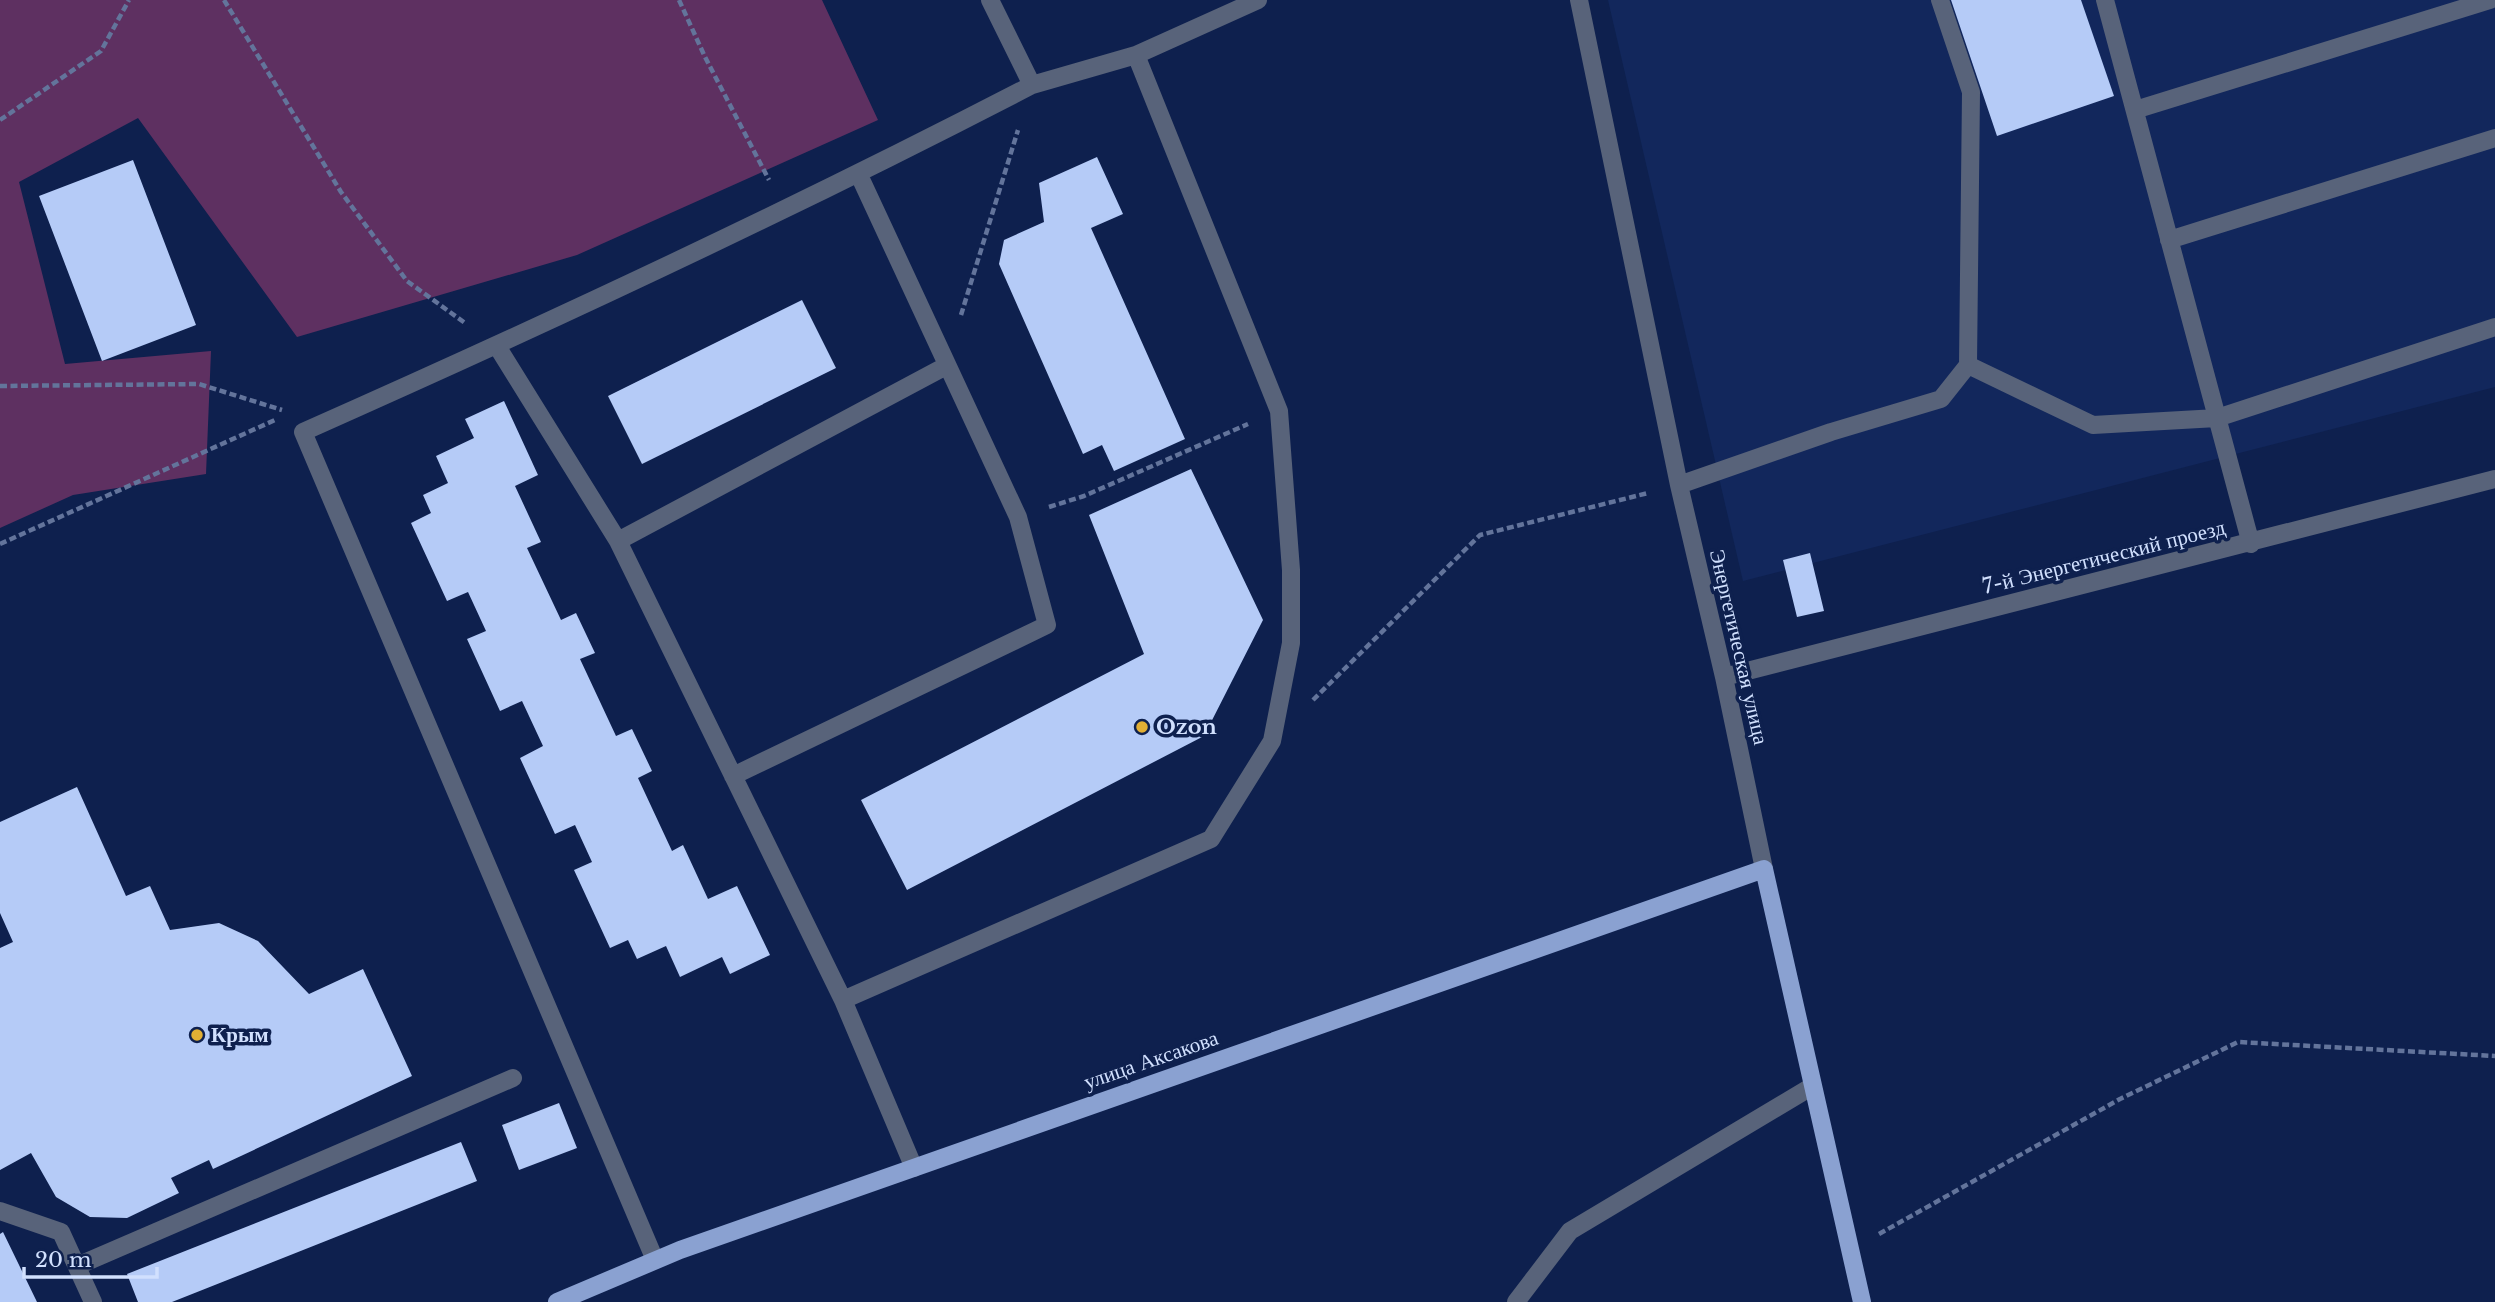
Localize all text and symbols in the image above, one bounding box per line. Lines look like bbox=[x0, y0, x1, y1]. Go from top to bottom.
street label: 7-й Энергетический проезд bbox=[1980, 514, 2228, 600]
street label: Энергетическая улица bbox=[1704, 547, 1774, 748]
place label: Ozon bbox=[1156, 714, 1217, 740]
marker: Ozon bbox=[1134, 719, 1150, 735]
place label: Крым bbox=[211, 1022, 269, 1048]
street label: улица Аксакова bbox=[1080, 1025, 1222, 1095]
marker: Крым bbox=[189, 1027, 205, 1043]
scale bar bbox=[24, 1236, 158, 1280]
text: 20 m bbox=[35, 1247, 92, 1273]

